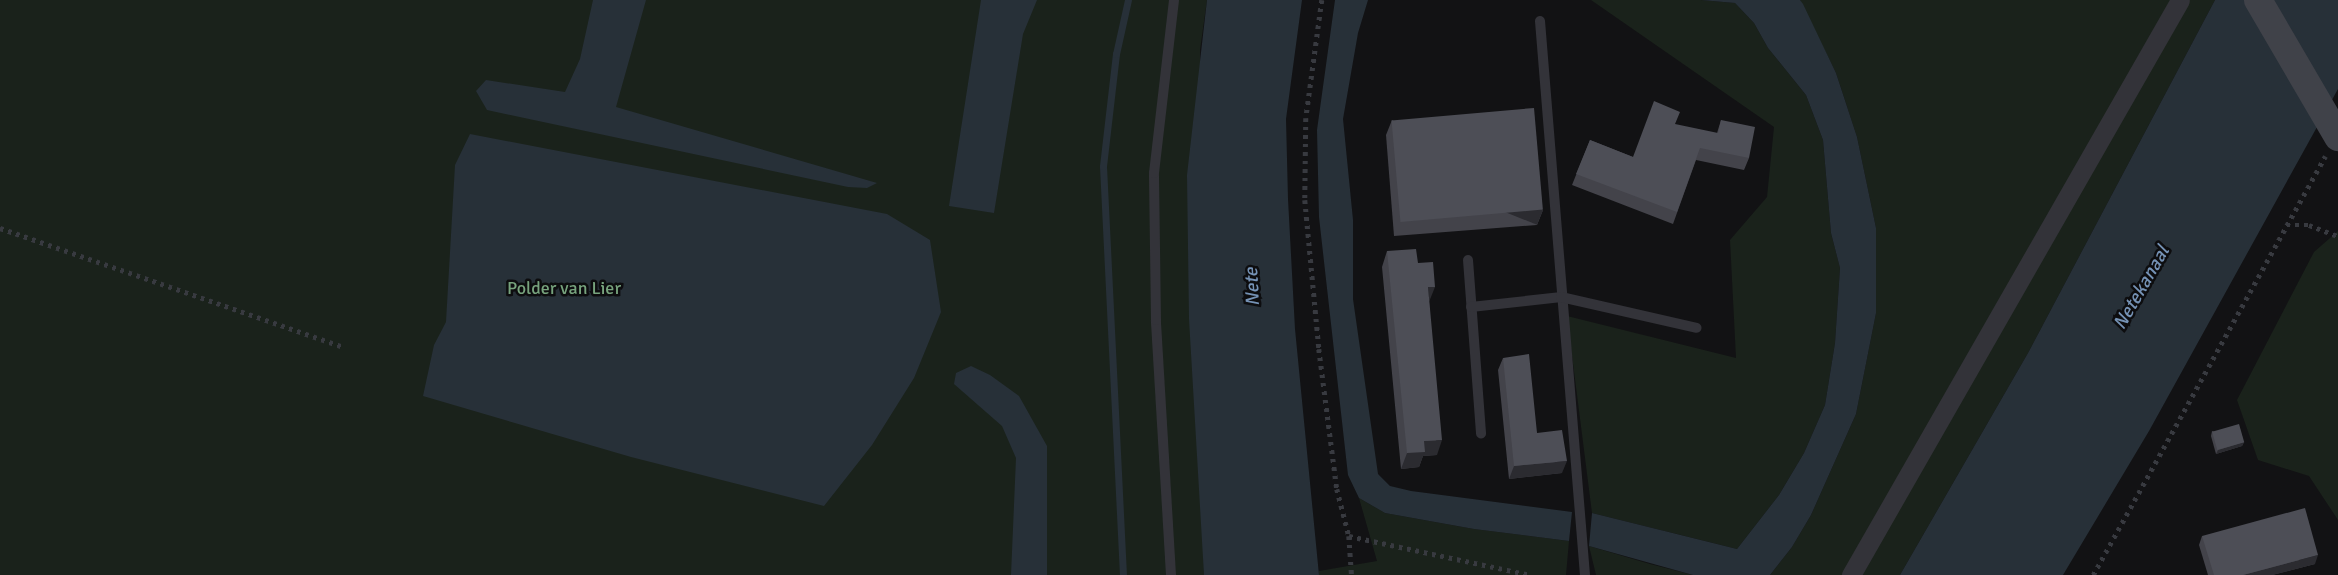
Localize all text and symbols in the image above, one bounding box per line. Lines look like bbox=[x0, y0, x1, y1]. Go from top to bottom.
water label: Netekanaal bbox=[2109, 242, 2175, 334]
water label: Nete bbox=[1241, 267, 1265, 307]
park label: Polder van Lier bbox=[507, 277, 621, 299]

